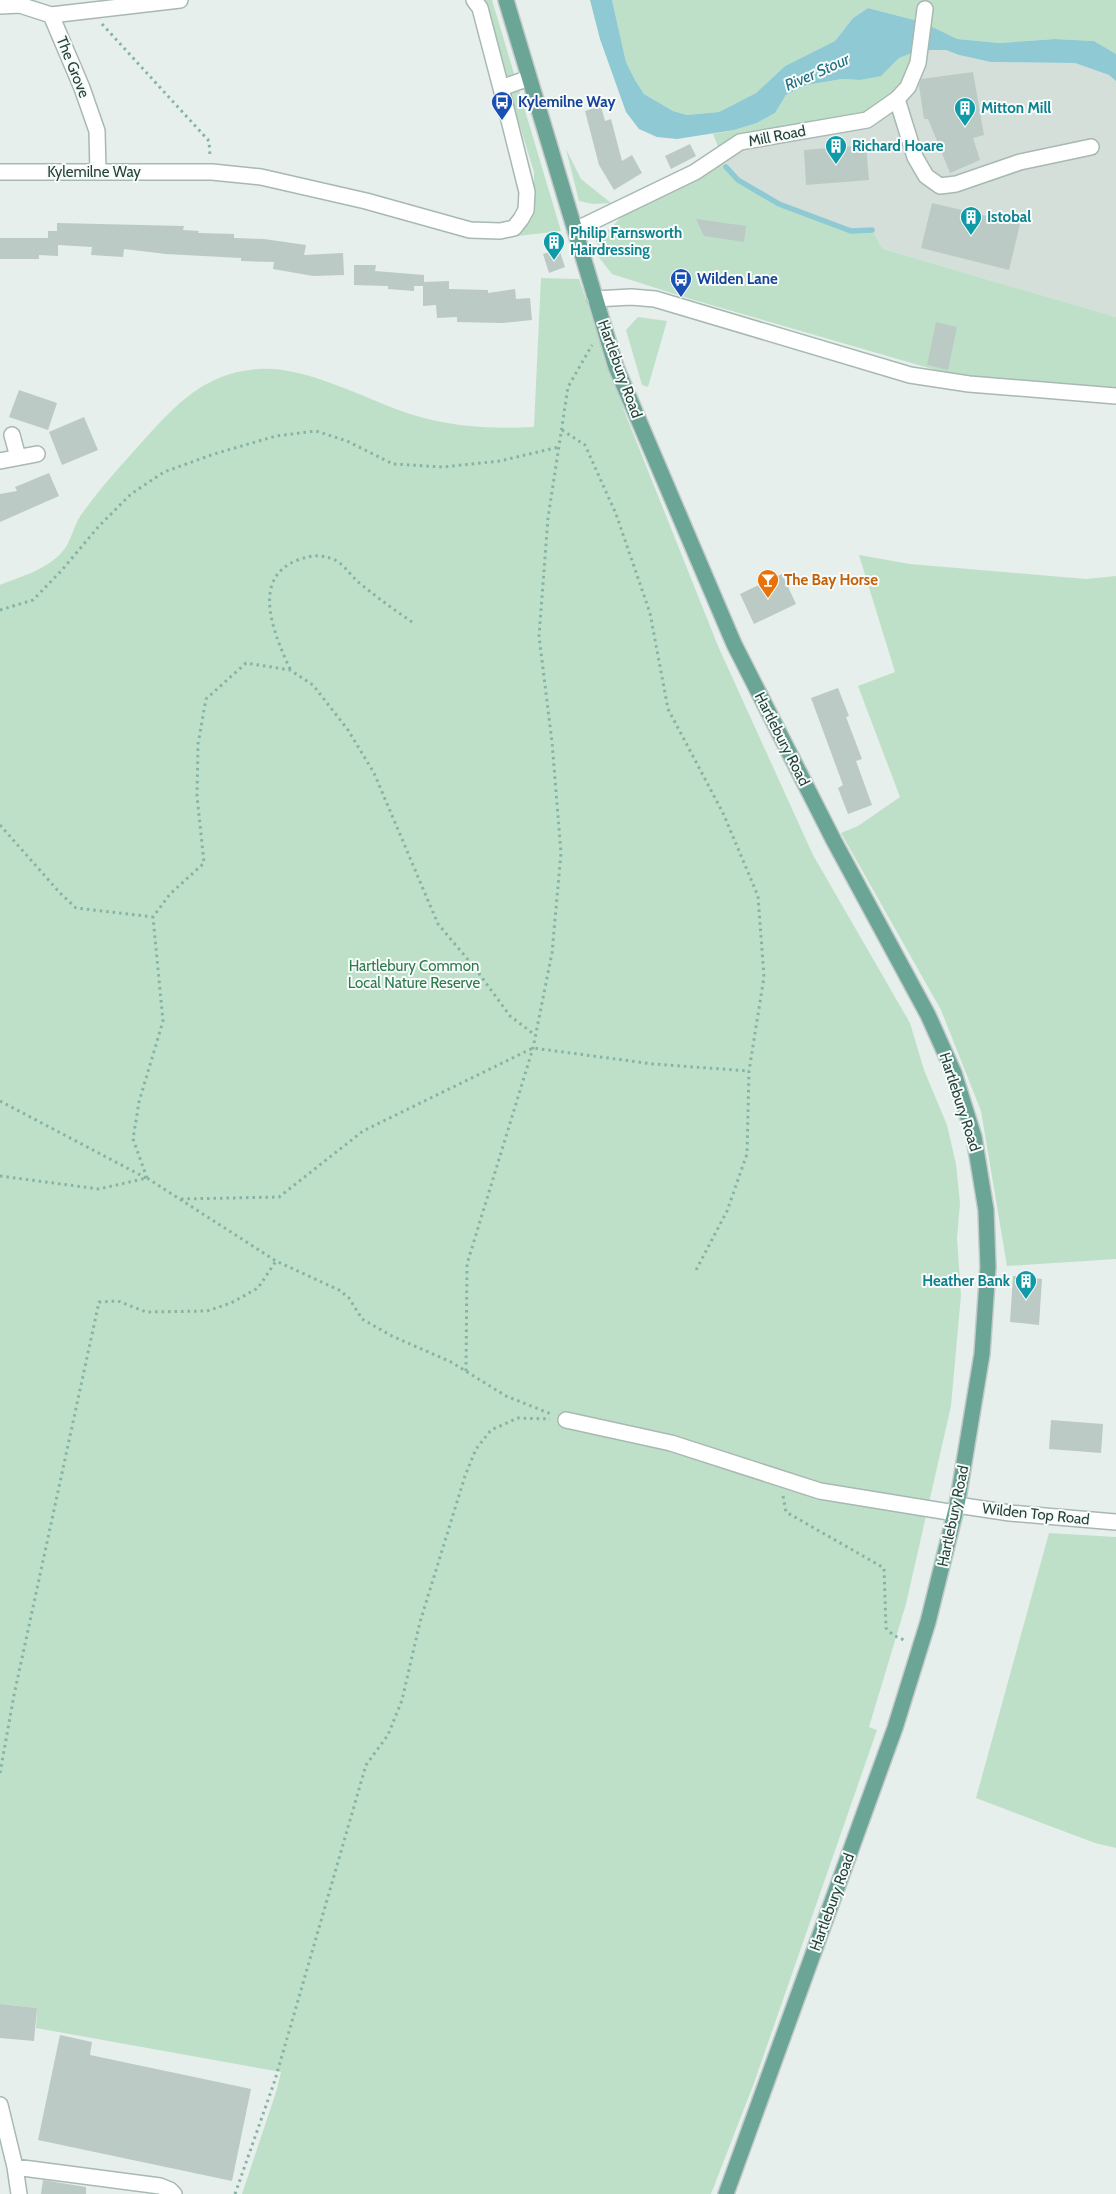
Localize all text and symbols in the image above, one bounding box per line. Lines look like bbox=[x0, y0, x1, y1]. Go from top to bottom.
street label: The Grove bbox=[53, 34, 94, 101]
water label: River Stour bbox=[782, 49, 853, 95]
bus stop icon: Kylemilne Way bbox=[490, 90, 514, 121]
place label: Kylemilne Way bbox=[518, 93, 616, 111]
building icon: Mitton Mill bbox=[953, 96, 977, 127]
place label: Mitton Mill bbox=[981, 99, 1051, 117]
street label: Mill Road bbox=[747, 122, 807, 150]
building icon: Richard Hoare bbox=[824, 134, 848, 165]
place label: Richard Hoare bbox=[852, 137, 944, 155]
street label: Kylemilne Way bbox=[47, 163, 141, 181]
building icon: Istobal bbox=[959, 205, 983, 236]
place label: Istobal bbox=[987, 208, 1031, 226]
place label: Philip Farnsworth Hairdressing bbox=[570, 224, 682, 259]
building icon: Philip Farnsworth Hairdressing bbox=[542, 230, 566, 261]
bus stop icon: Wilden Lane bbox=[669, 267, 693, 298]
place label: Wilden Lane bbox=[697, 270, 778, 288]
street label: Hartlebury Road bbox=[594, 318, 646, 420]
bar icon: The Bay Horse bbox=[756, 568, 780, 599]
place label: The Bay Horse bbox=[784, 571, 878, 589]
street label: Hartlebury Road bbox=[751, 689, 813, 789]
park label: Hartlebury Common Local Nature Reserve bbox=[348, 957, 481, 992]
street label: Hartlebury Road bbox=[936, 1050, 984, 1154]
building icon: Heather Bank bbox=[1014, 1269, 1038, 1300]
place label: Heather Bank bbox=[922, 1272, 1011, 1290]
street label: Hartlebury Road bbox=[933, 1464, 973, 1568]
street label: Wilden Top Road bbox=[981, 1499, 1091, 1529]
street label: Hartlebury Road bbox=[806, 1851, 858, 1953]

